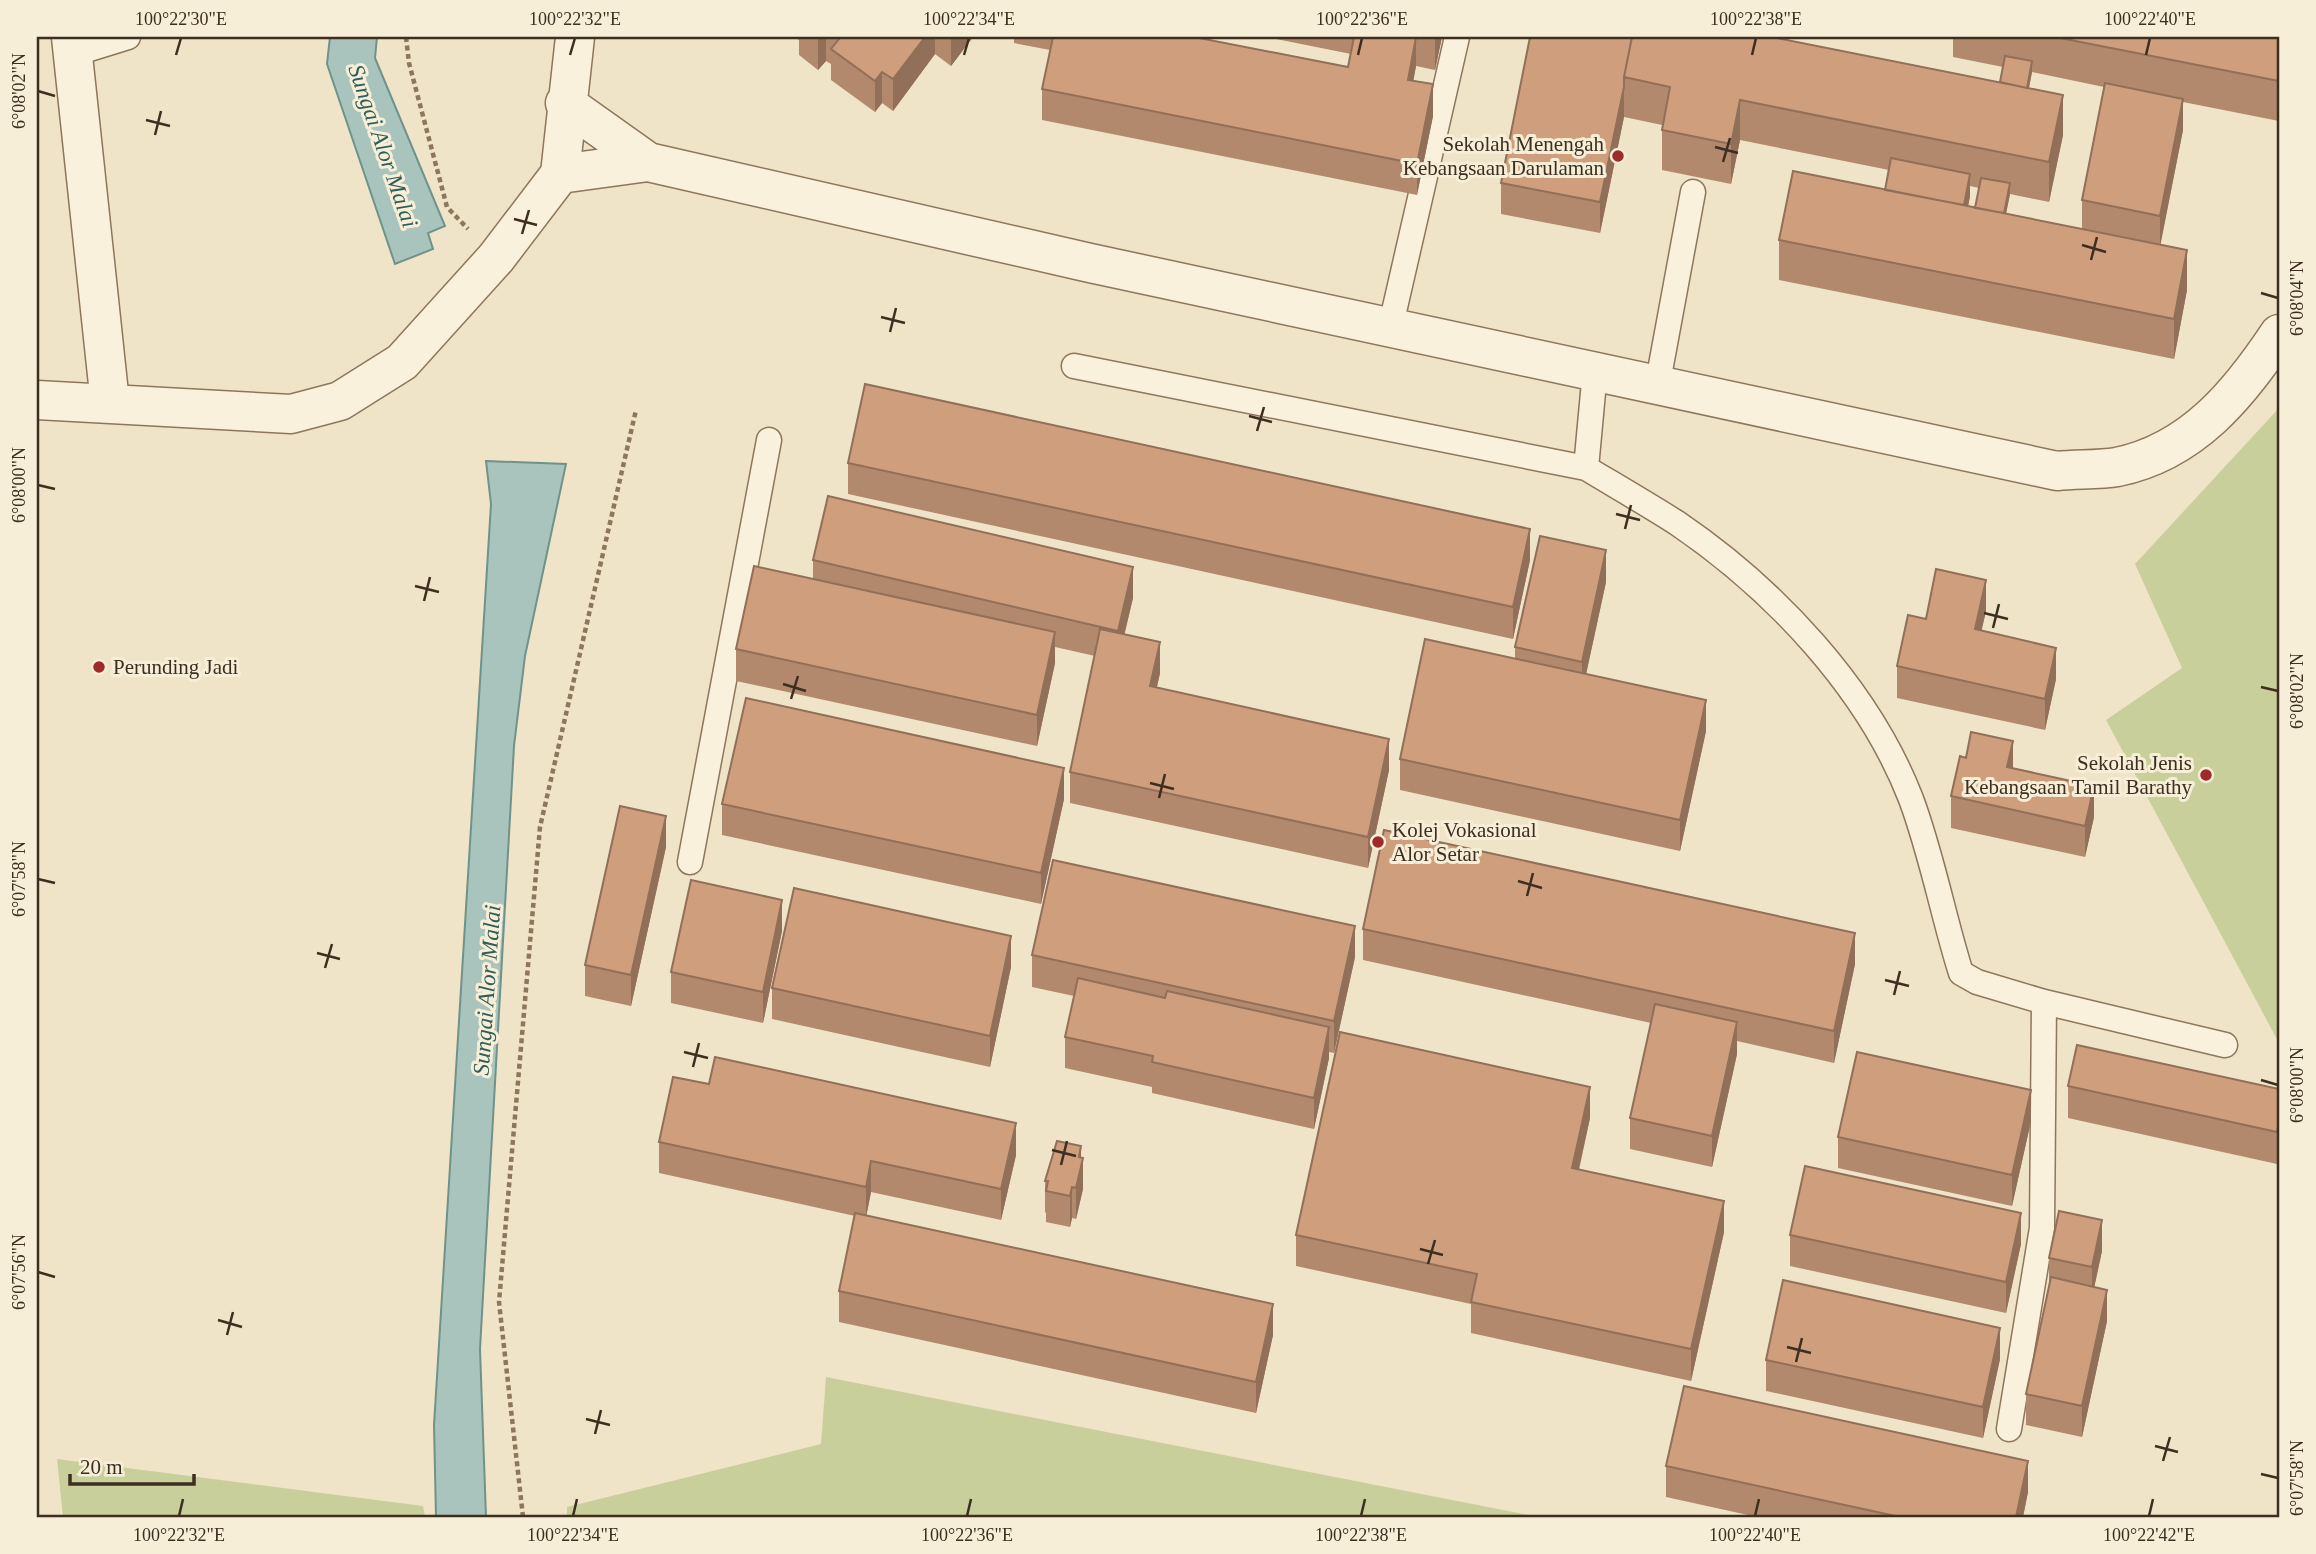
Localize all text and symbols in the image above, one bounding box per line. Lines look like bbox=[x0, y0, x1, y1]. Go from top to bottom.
text: 100°22'30"E bbox=[135, 9, 227, 29]
text: 100°22'32"E bbox=[529, 9, 621, 29]
text: 100°22'34"E bbox=[923, 9, 1015, 29]
text: 100°22'36"E bbox=[1316, 9, 1408, 29]
text: 100°22'38"E bbox=[1710, 9, 1802, 29]
text: 100°22'40"E bbox=[2104, 9, 2196, 29]
text: 6°08'02"N bbox=[9, 53, 29, 129]
water label: Sungai Alor Malai bbox=[343, 61, 423, 231]
place label: Sekolah Menengah Kebangsaan Darulaman bbox=[1403, 132, 1604, 180]
marker: Sekolah Menengah Kebangsaan Darulaman bbox=[1610, 148, 1626, 164]
text: 6°08'04"N bbox=[2287, 260, 2307, 336]
text: 6°08'00"N bbox=[9, 447, 29, 523]
text: 6°08'02"N bbox=[2287, 653, 2307, 729]
place label: Perunding Jadi bbox=[113, 655, 239, 679]
marker: Perunding Jadi bbox=[91, 659, 107, 675]
place label: Sekolah Jenis Kebangsaan Tamil Barathy bbox=[1964, 751, 2192, 799]
marker: Sekolah Jenis Kebangsaan Tamil Barathy bbox=[2198, 767, 2214, 783]
place label: Kolej Vokasional Alor Setar bbox=[1392, 818, 1537, 866]
marker: Kolej Vokasional Alor Setar bbox=[1370, 834, 1386, 850]
text: 6°07'58"N bbox=[9, 841, 29, 917]
water label: Sungai Alor Malai bbox=[469, 904, 505, 1076]
text: 6°08'00"N bbox=[2287, 1047, 2307, 1123]
text: 6°07'56"N bbox=[9, 1234, 29, 1310]
text: 6°07'58"N bbox=[2287, 1440, 2307, 1516]
scale bar bbox=[70, 1442, 194, 1486]
text: 20 m bbox=[80, 1455, 123, 1479]
text: 100°22'32"E bbox=[133, 1525, 225, 1545]
text: 100°22'34"E bbox=[527, 1525, 619, 1545]
text: 100°22'36"E bbox=[921, 1525, 1013, 1545]
text: 100°22'38"E bbox=[1315, 1525, 1407, 1545]
text: 100°22'40"E bbox=[1709, 1525, 1801, 1545]
text: 100°22'42"E bbox=[2103, 1525, 2195, 1545]

